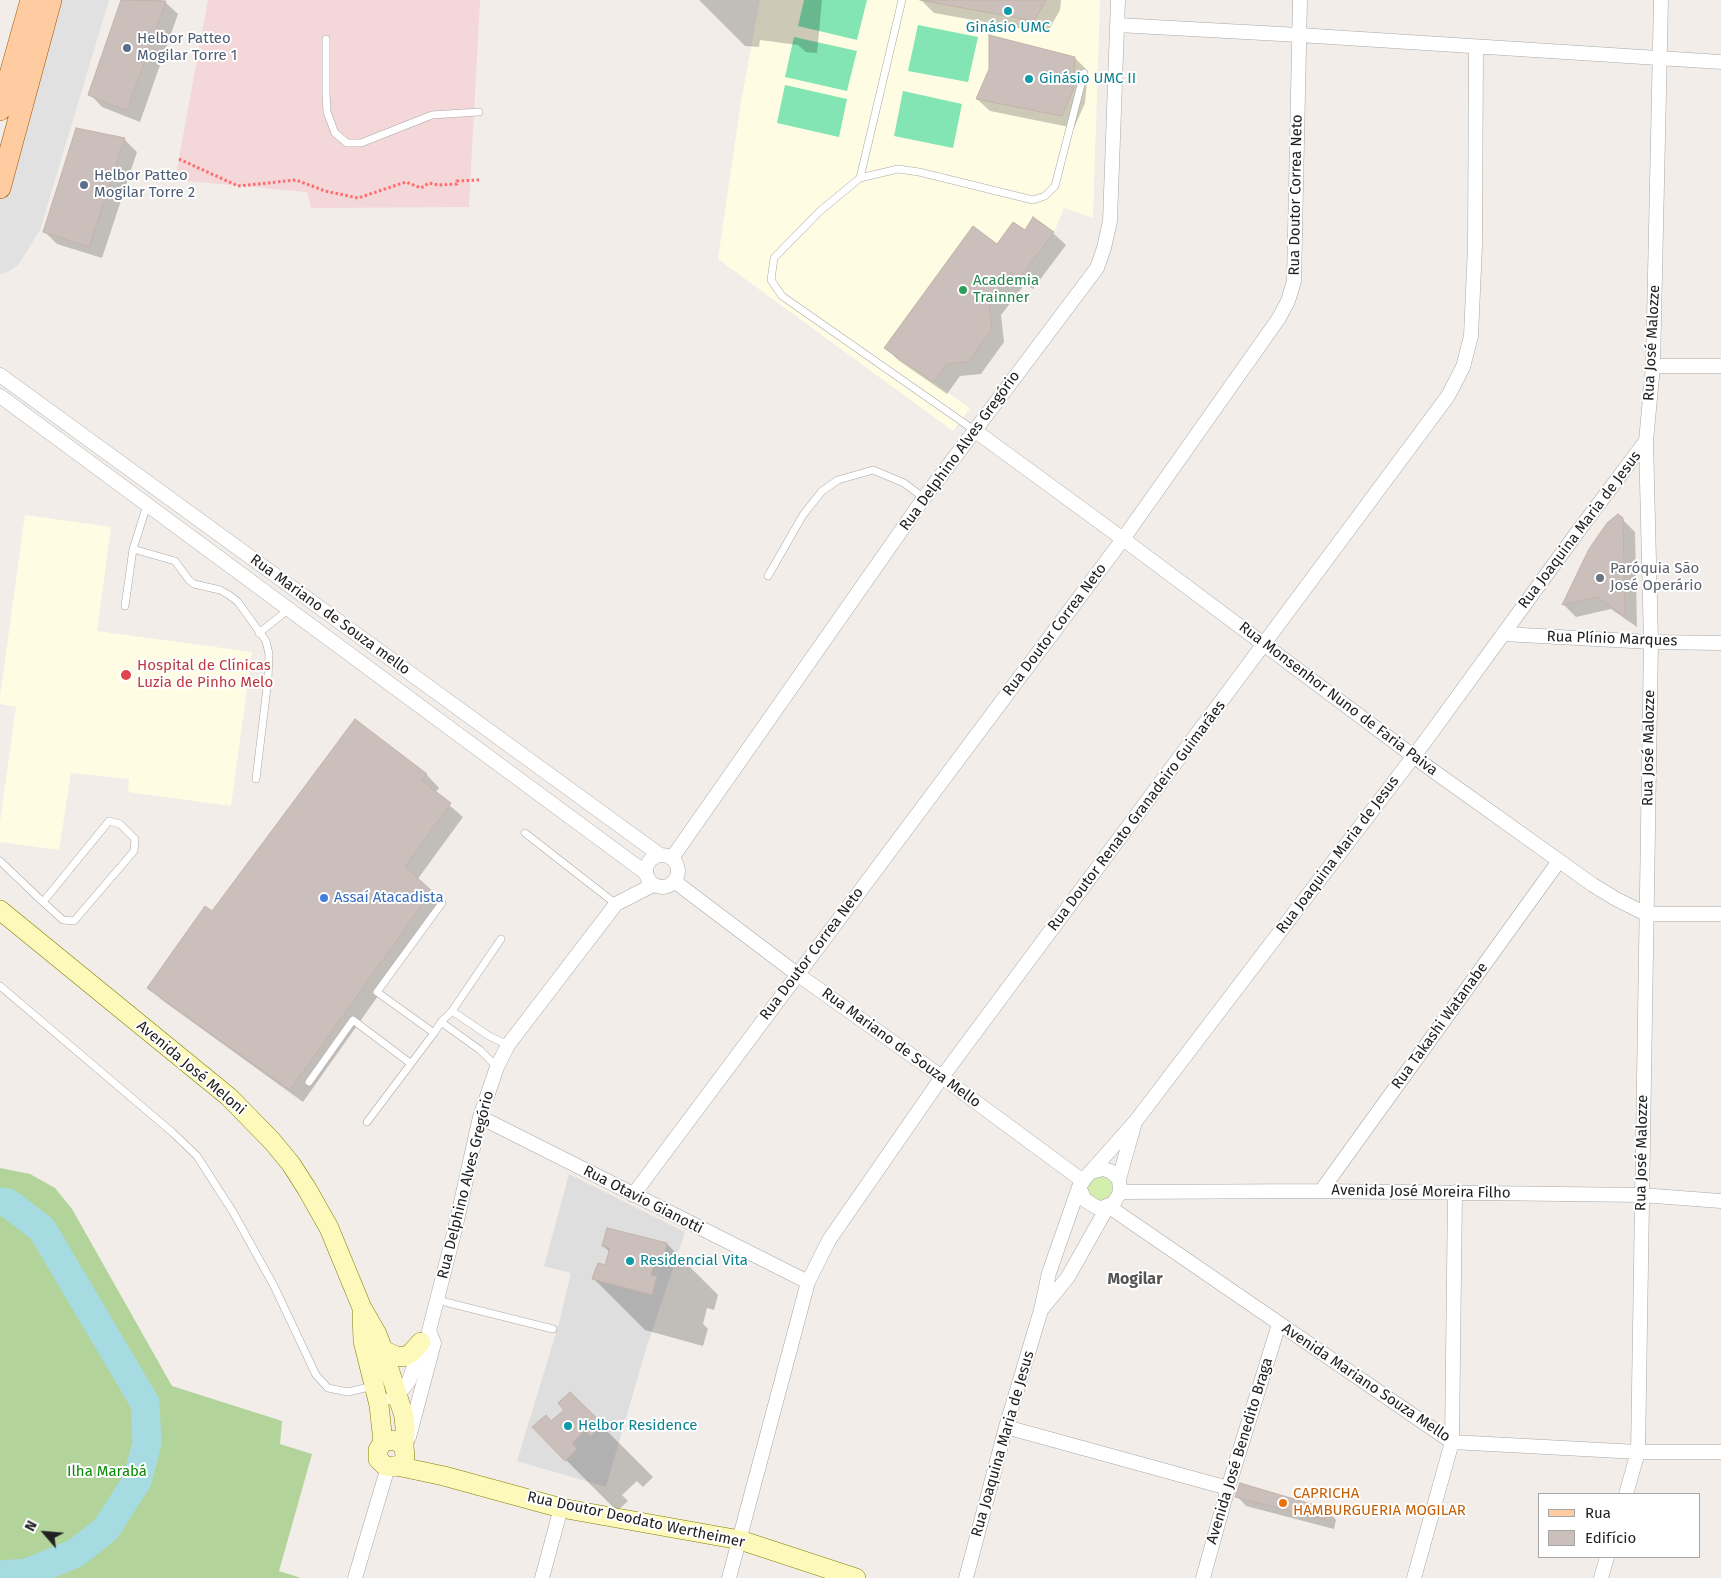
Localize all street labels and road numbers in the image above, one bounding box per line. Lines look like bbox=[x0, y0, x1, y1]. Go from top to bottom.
street label: Rua Doutor Correa Neto bbox=[1286, 114, 1306, 276]
street label: Rua José Malozze bbox=[1640, 284, 1664, 402]
street label: Rua Delphino Alves Gregório bbox=[896, 368, 1024, 534]
street label: Rua Joaquina Maria de Jesus bbox=[1515, 448, 1645, 612]
street label: Rua Mariano de Souza mello bbox=[247, 551, 413, 679]
street label: Rua Doutor Correa Neto bbox=[999, 560, 1111, 700]
street label: Rua Monsenhor Nuno de Faria Paiva bbox=[1235, 618, 1441, 780]
street label: Rua Plínio Marques bbox=[1546, 628, 1678, 650]
street label: Rua José Malozze bbox=[1639, 690, 1659, 806]
street label: Rua Doutor Renato Granadeiro Guimarães bbox=[1044, 697, 1230, 935]
street label: Rua Joaquina Maria de Jesus bbox=[1273, 773, 1403, 937]
street label: Rua Doutor Correa Neto bbox=[756, 884, 868, 1024]
street label: Rua Takashi Watanabe bbox=[1388, 959, 1492, 1093]
street label: Rua Mariano de Souza Mello bbox=[818, 984, 984, 1112]
street label: Avenida José Meloni bbox=[133, 1017, 249, 1119]
street label: Rua Delphino Alves Gregório bbox=[434, 1089, 498, 1281]
street label: Rua José Malozze bbox=[1632, 1095, 1652, 1211]
street label: Rua Otavio Gianotti bbox=[580, 1162, 706, 1238]
street label: Avenida José Moreira Filho bbox=[1331, 1181, 1511, 1203]
street label: Avenida Mariano Souza Mello bbox=[1278, 1320, 1454, 1446]
street label: Rua Joaquina Maria de Jesus bbox=[968, 1349, 1038, 1539]
street label: Avenida José Benedito Braga bbox=[1203, 1356, 1277, 1546]
street label: Rua Doutor Deodato Wertheimer bbox=[526, 1488, 746, 1552]

